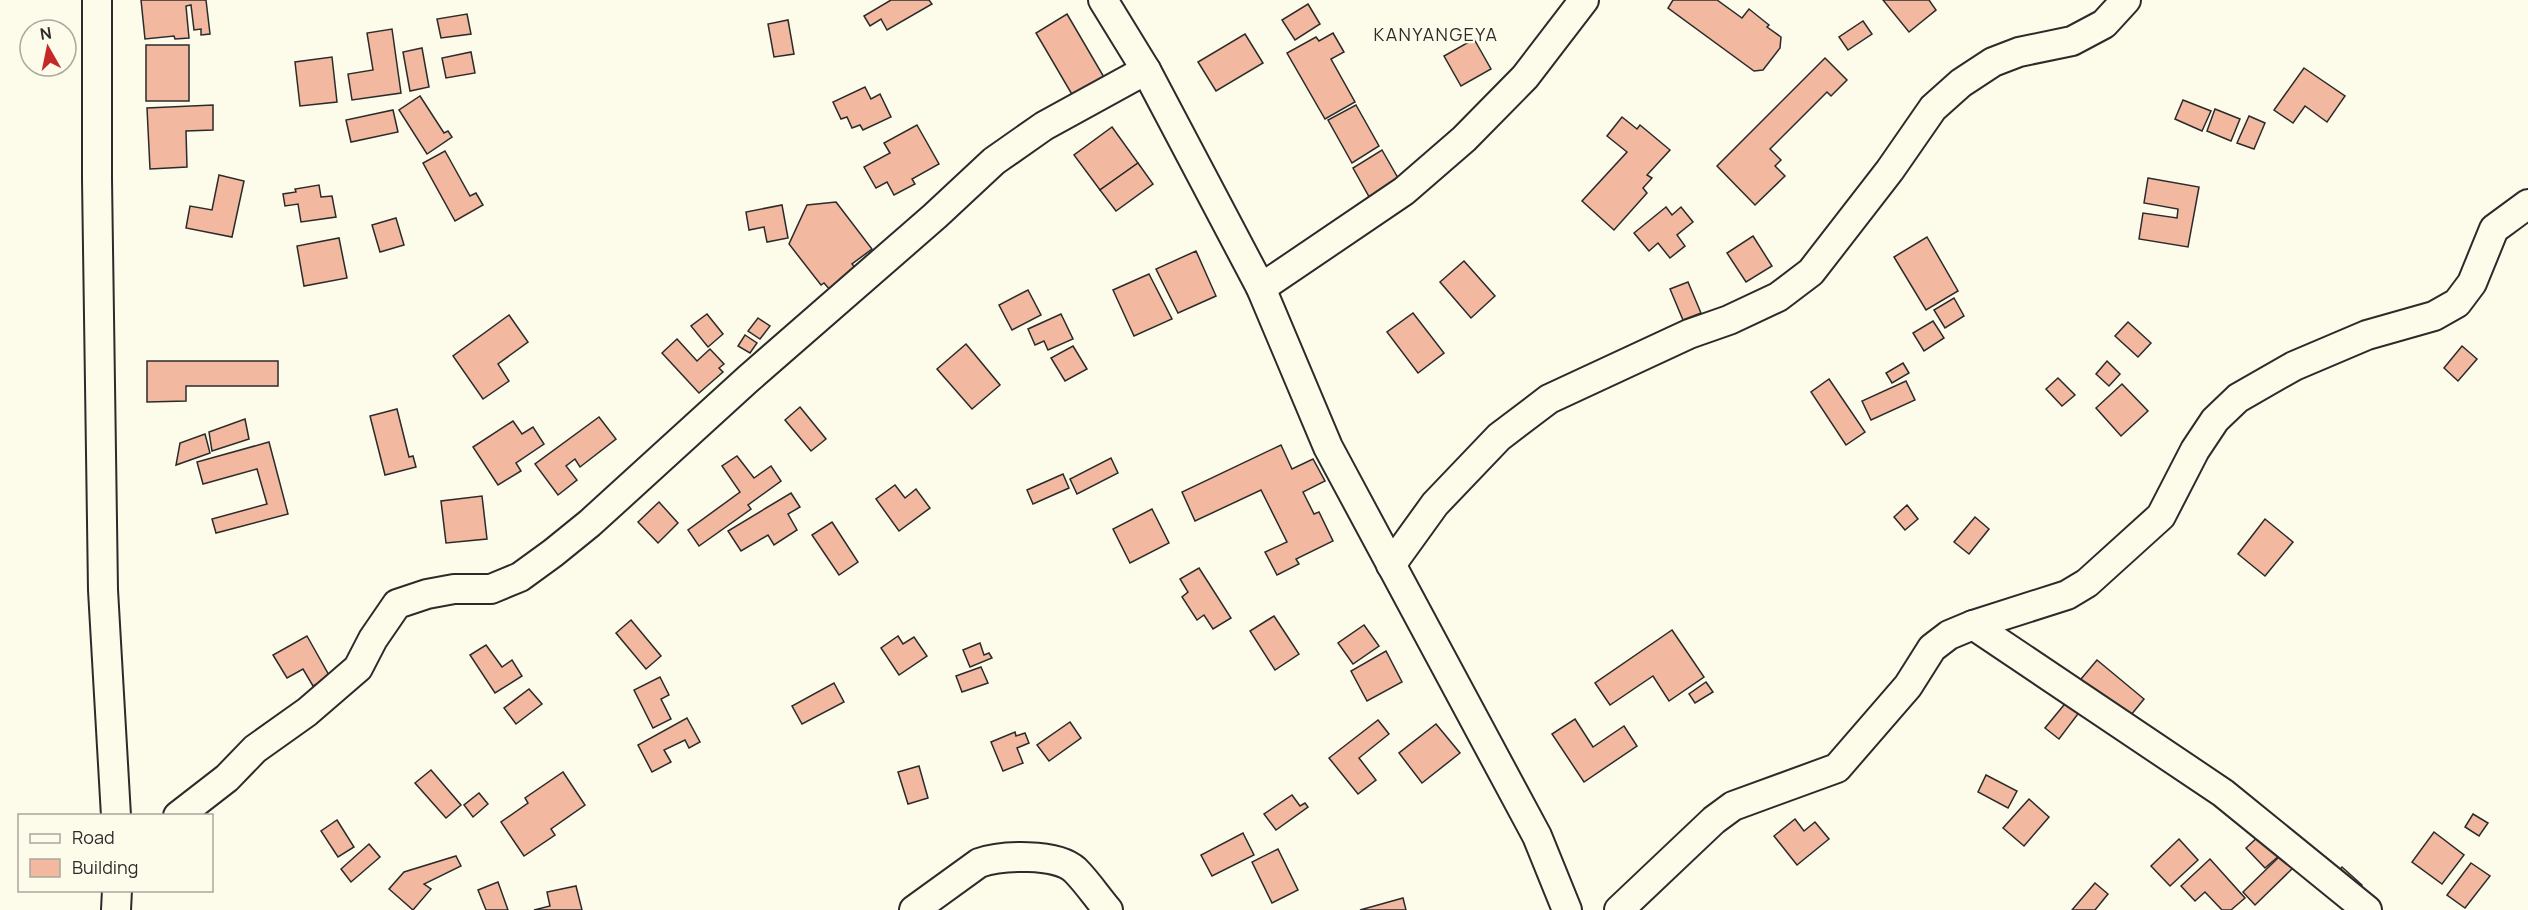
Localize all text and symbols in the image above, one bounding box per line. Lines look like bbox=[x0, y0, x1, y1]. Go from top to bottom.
north arrow bbox=[18, 18, 78, 78]
text: N bbox=[38, 21, 53, 45]
district label: KANYANGEYA bbox=[1374, 22, 1498, 46]
legend bbox=[18, 814, 213, 892]
text: Road bbox=[72, 825, 115, 849]
text: Building bbox=[72, 855, 138, 879]

